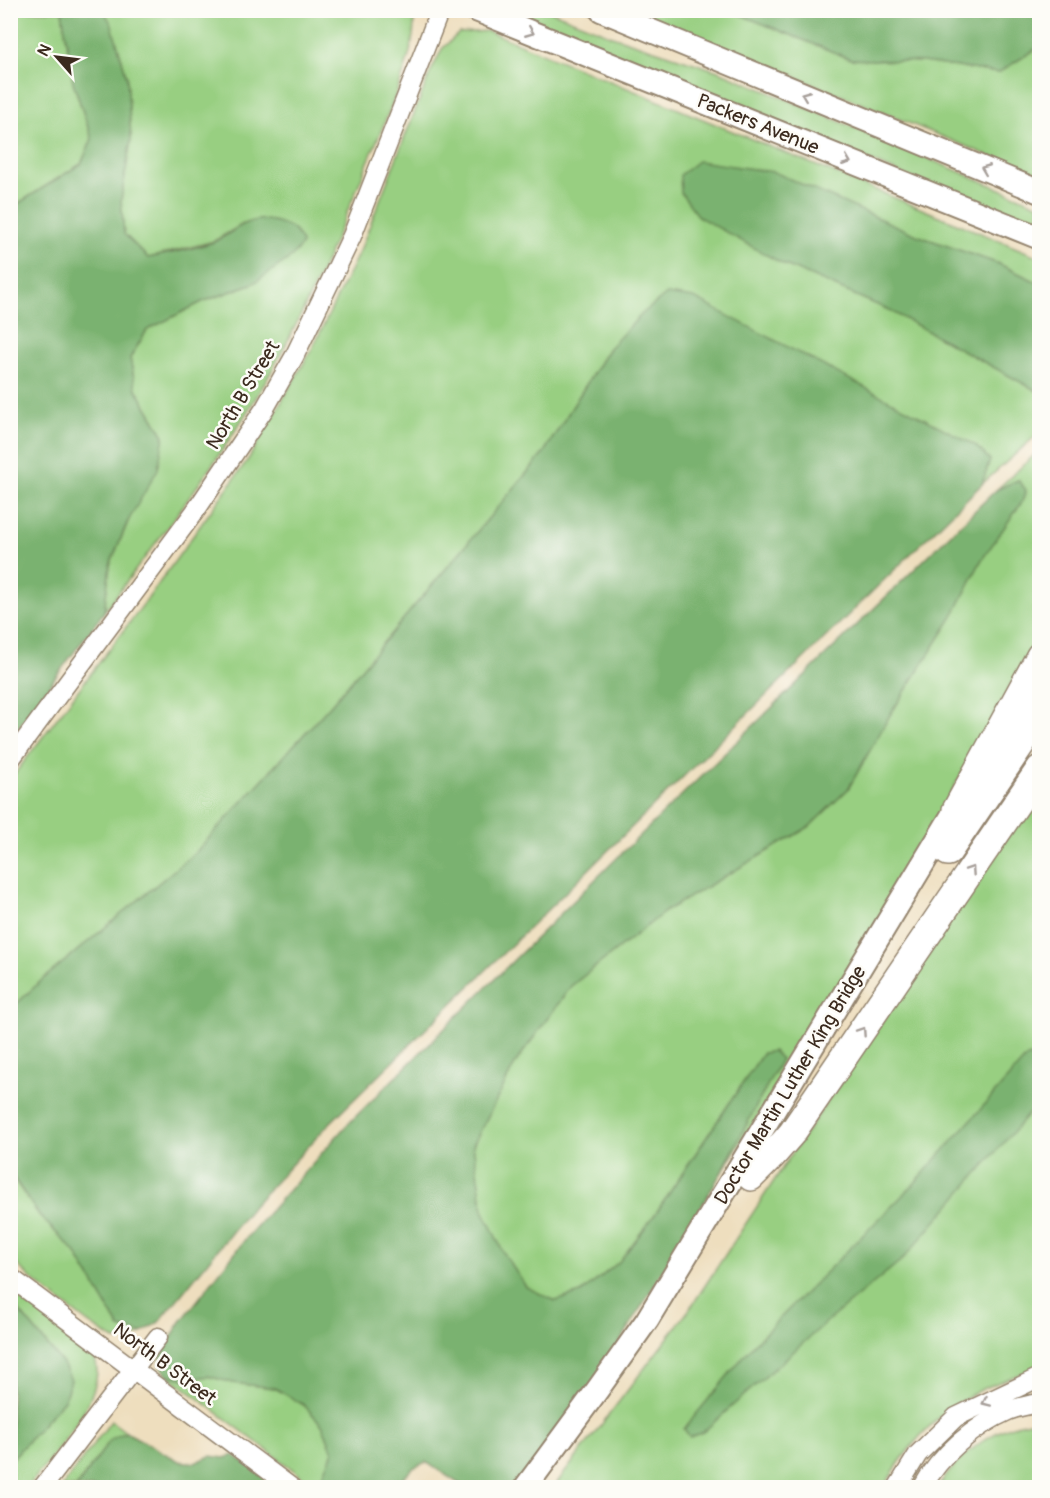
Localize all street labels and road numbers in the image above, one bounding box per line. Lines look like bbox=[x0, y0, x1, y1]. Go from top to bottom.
street label: Packers Avenue bbox=[693, 88, 823, 160]
street label: North B Street bbox=[201, 335, 286, 454]
street label: Doctor Martin Luther King Bridge bbox=[709, 961, 871, 1209]
street label: North B Street bbox=[108, 1317, 222, 1412]

